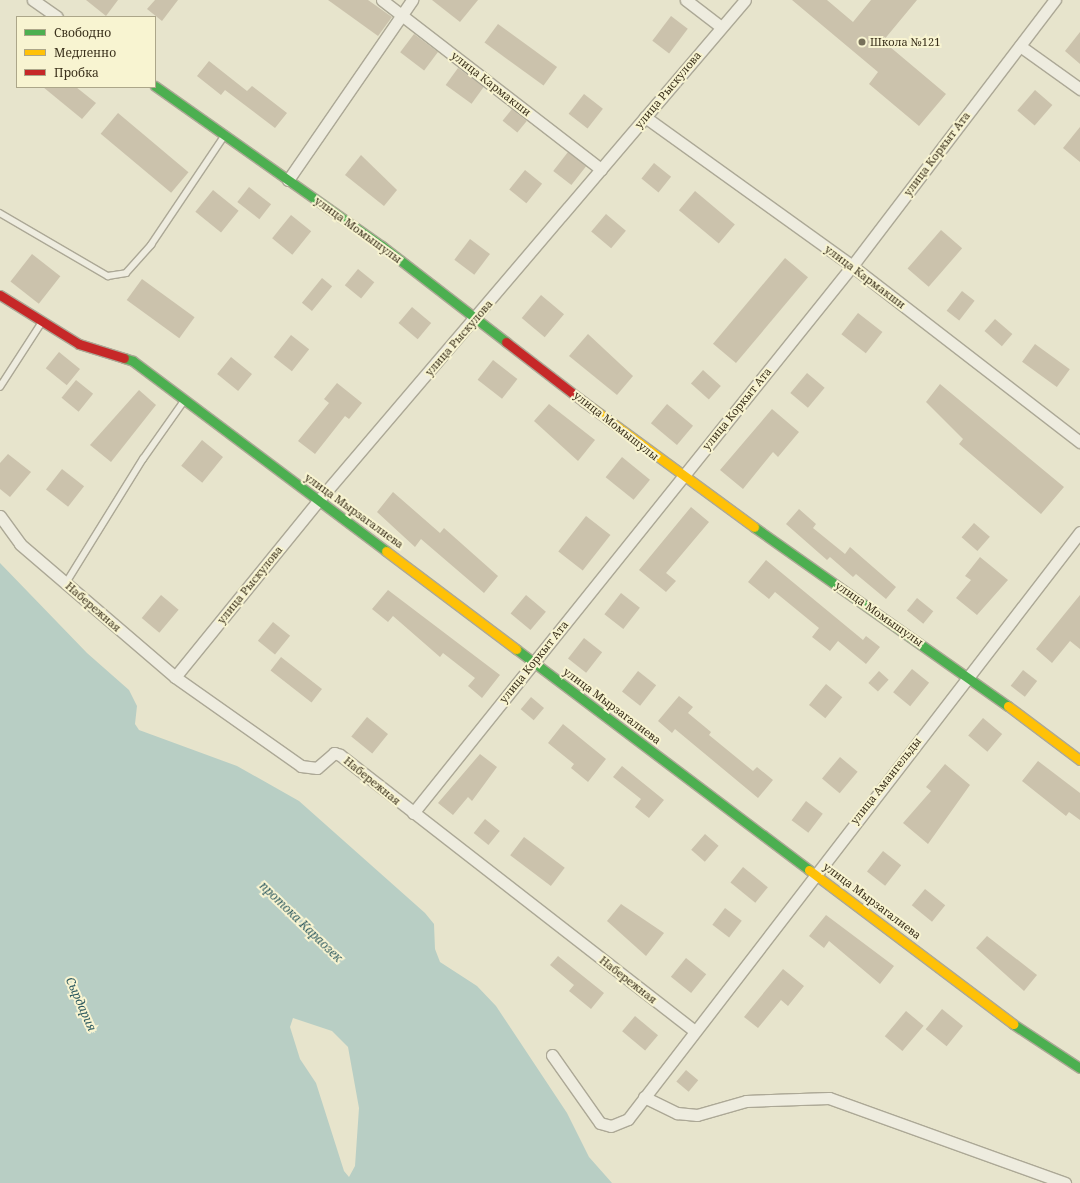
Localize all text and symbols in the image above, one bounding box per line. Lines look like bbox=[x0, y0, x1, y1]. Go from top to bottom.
legend bbox=[16, 16, 156, 88]
text: Свободно bbox=[54, 24, 111, 41]
place label: Школа №121 bbox=[870, 35, 940, 49]
marker: Школа №121 bbox=[857, 37, 867, 47]
text: Медленно bbox=[54, 44, 116, 61]
street label: улица Кармакши bbox=[449, 49, 533, 119]
street label: улица Рыскулова bbox=[632, 49, 704, 131]
text: Пробка bbox=[54, 64, 99, 81]
street label: улица Коркыт Ата bbox=[901, 109, 973, 199]
street label: улица Момышулы bbox=[312, 194, 404, 266]
street label: улица Кармакши bbox=[822, 242, 908, 312]
street label: улица Рыскулова bbox=[422, 297, 496, 379]
street label: улица Коркыт Ата bbox=[700, 365, 774, 453]
street label: улица Момышулы bbox=[571, 389, 661, 463]
street label: улица Мырзагалиева bbox=[302, 471, 406, 551]
street label: улица Рыскулова bbox=[215, 543, 285, 627]
street label: Набережная bbox=[63, 579, 123, 635]
street label: улица Момышулы bbox=[833, 579, 925, 649]
street label: улица Коркыт Ата bbox=[497, 618, 571, 706]
street label: улица Мырзагалиева bbox=[561, 665, 663, 747]
street label: улица Амангельды bbox=[848, 735, 924, 827]
street label: Набережная bbox=[341, 754, 403, 808]
street label: улица Мырзагалиева bbox=[821, 860, 923, 942]
water label: протока Караозек bbox=[257, 879, 345, 965]
street label: Набережная bbox=[597, 954, 659, 1006]
water label: Сырдария bbox=[63, 975, 99, 1033]

